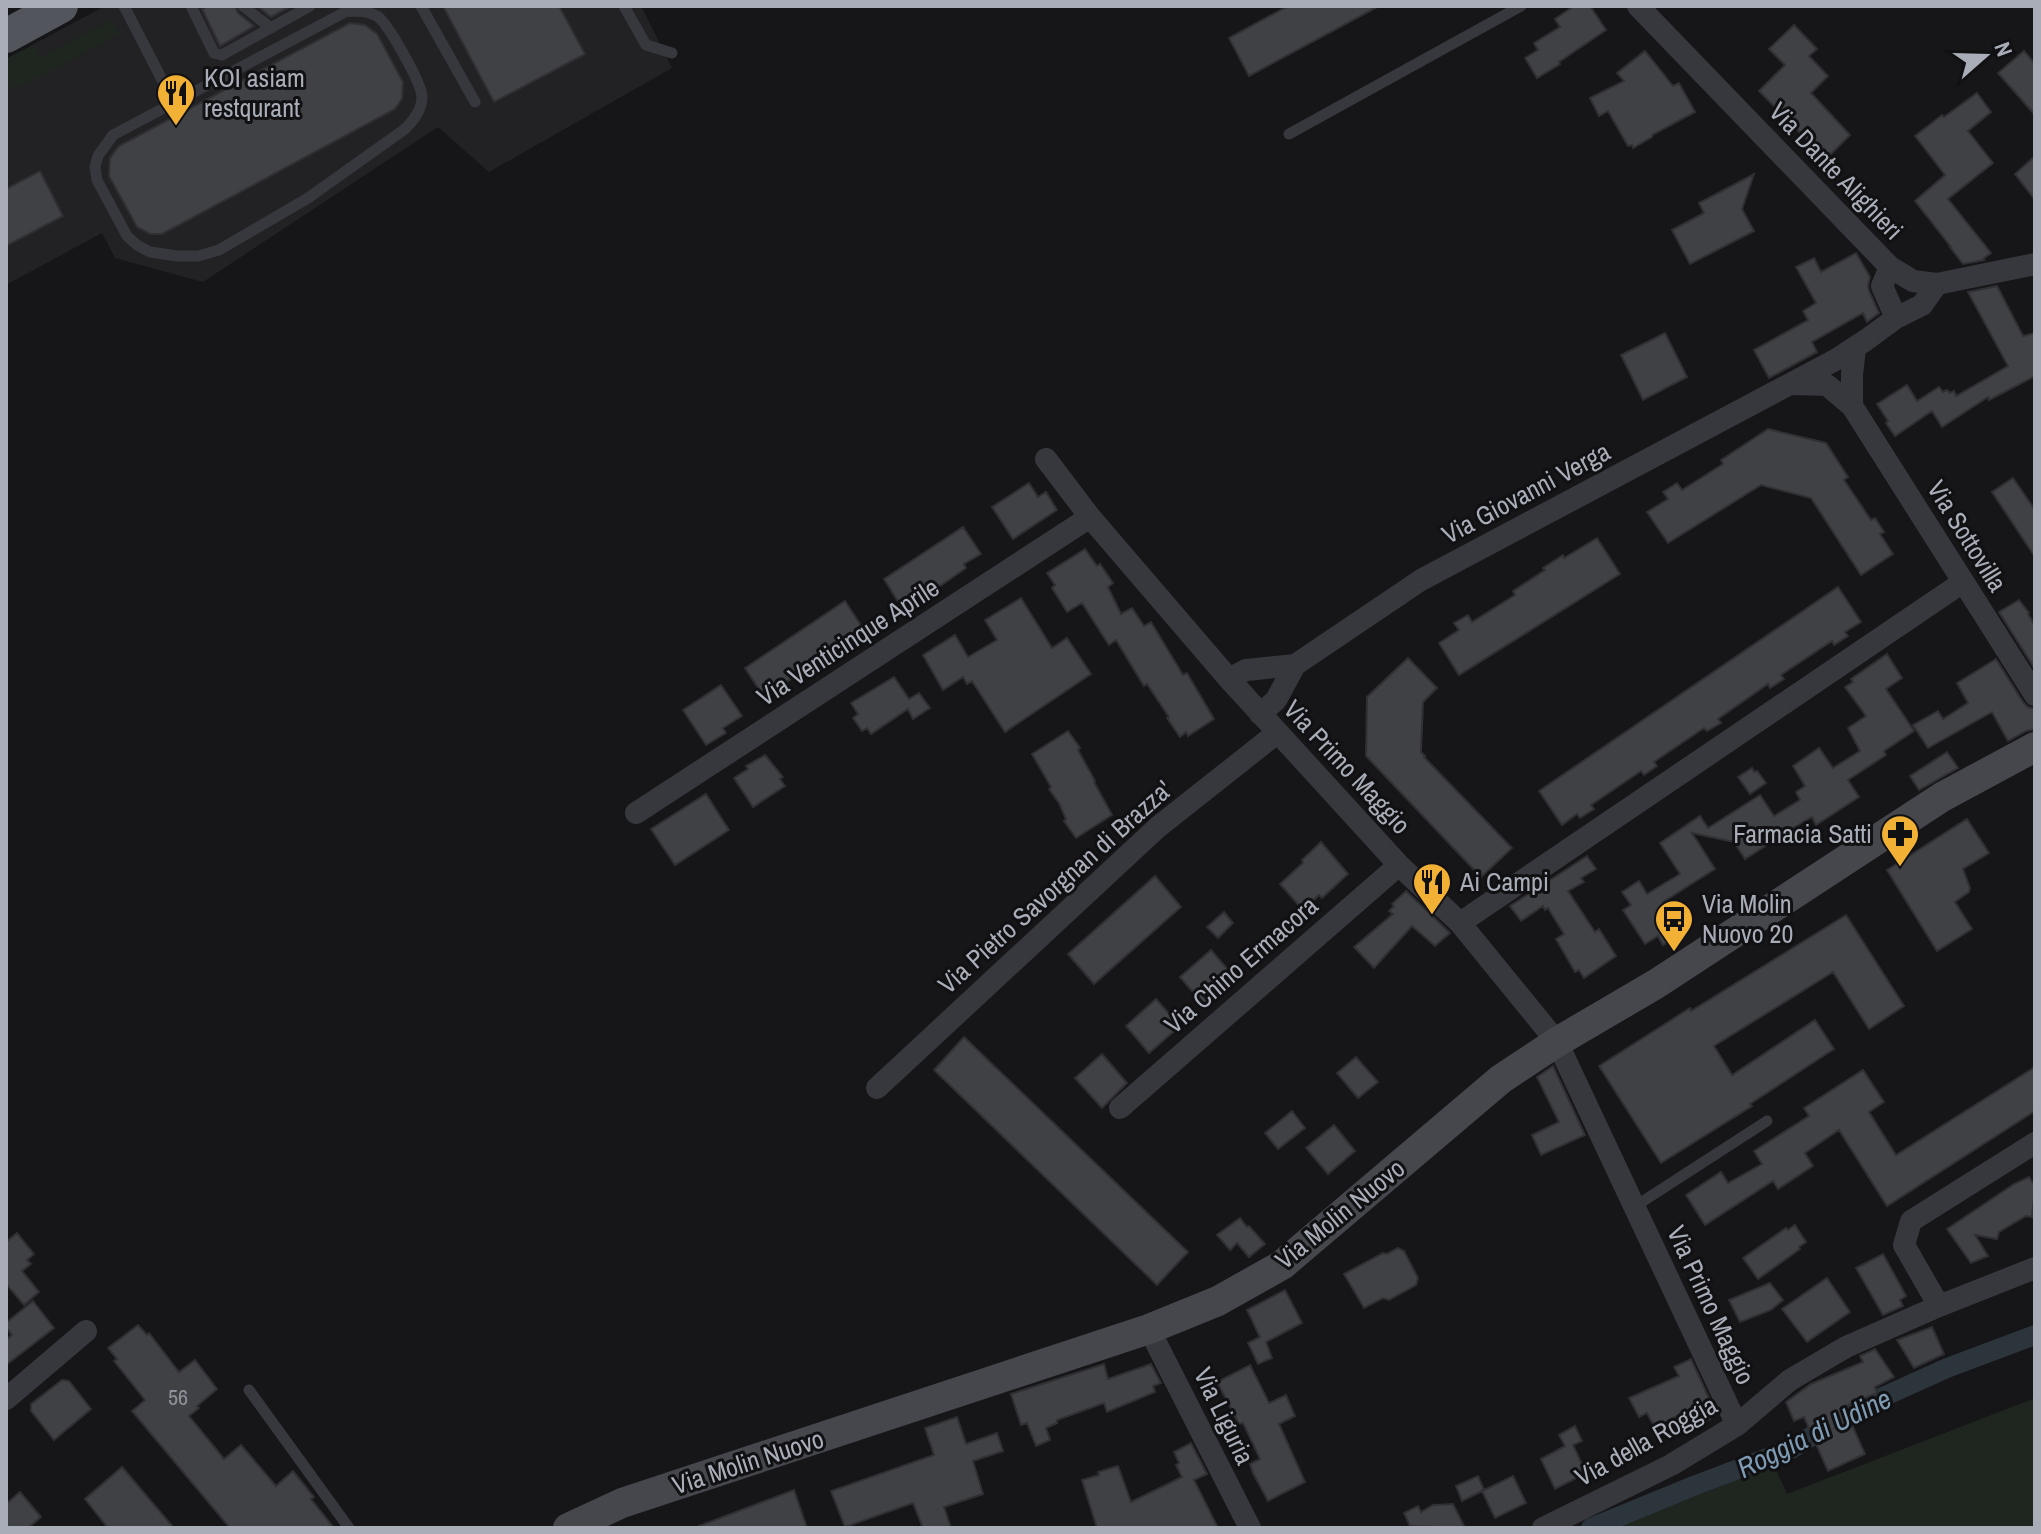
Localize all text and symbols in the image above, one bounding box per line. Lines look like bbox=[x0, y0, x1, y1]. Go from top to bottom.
north arrow bbox=[1945, 16, 2025, 96]
text: N bbox=[1987, 38, 2020, 60]
place label: KOI asiam restqurant bbox=[204, 60, 305, 125]
restaurant icon: KOI asiam restqurant bbox=[155, 72, 197, 127]
street label: Via Dante Alighieri bbox=[1762, 94, 1911, 247]
street label: Via Giovanni Verga bbox=[1436, 433, 1616, 552]
street label: Via Sottovilla bbox=[1919, 473, 2016, 598]
street label: Via Venticinque Aprile bbox=[750, 570, 946, 714]
street label: Via Primo Maggio bbox=[1276, 692, 1419, 841]
street label: Via Pietro Savorgnan di Brazza' bbox=[930, 772, 1179, 1001]
pharmacy icon: Farmacia Satti bbox=[1879, 813, 1921, 868]
place label: Farmacia Satti bbox=[1733, 816, 1872, 851]
restaurant icon: Ai Campi bbox=[1411, 861, 1453, 916]
place label: Ai Campi bbox=[1459, 864, 1549, 899]
place label: Via Molin Nuovo 20 bbox=[1702, 886, 1793, 951]
street label: Via Chino Ermacora bbox=[1156, 888, 1325, 1041]
bus stop icon: Via Molin Nuovo 20 bbox=[1653, 898, 1695, 953]
street label: Via Molin Nuovo bbox=[1268, 1151, 1412, 1277]
street label: Via Primo Maggio bbox=[1659, 1220, 1764, 1390]
street label: Via Liguria bbox=[1186, 1361, 1263, 1470]
water label: Roggia di Udine bbox=[1731, 1379, 1897, 1487]
house number: 56 bbox=[168, 1382, 188, 1412]
street label: Via della Roggia bbox=[1568, 1387, 1723, 1494]
street label: Via Molin Nuovo bbox=[668, 1421, 828, 1502]

